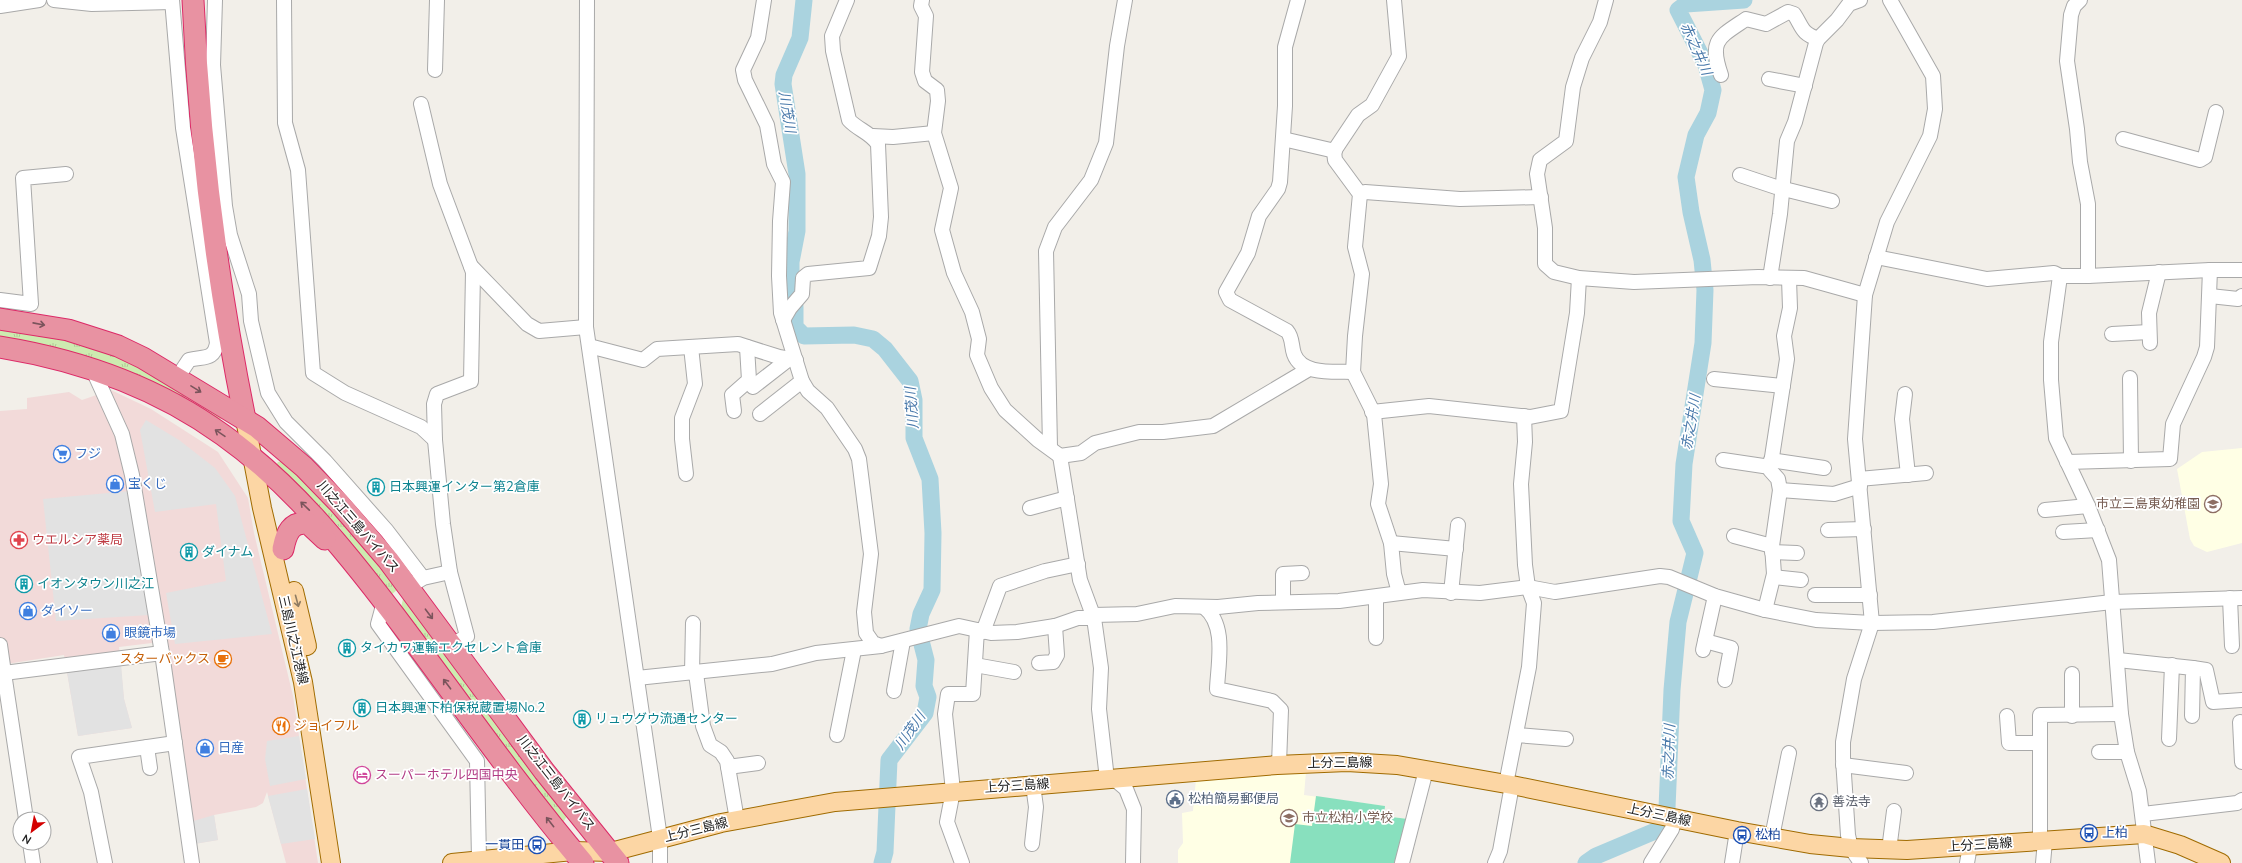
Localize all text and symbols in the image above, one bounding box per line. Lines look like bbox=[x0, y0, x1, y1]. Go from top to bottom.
water label: 赤之井川 bbox=[1676, 20, 1717, 80]
water label: 川茂川 bbox=[774, 90, 800, 136]
one-way arrow bbox=[32, 321, 45, 329]
water label: 川茂川 bbox=[901, 384, 923, 430]
one-way arrow bbox=[190, 386, 202, 394]
water label: 赤之井川 bbox=[1677, 391, 1705, 451]
one-way arrow bbox=[214, 428, 225, 437]
supermarket icon: フジ bbox=[52, 444, 72, 464]
place label: フジ bbox=[75, 445, 101, 463]
shop icon: 宝くじ bbox=[105, 474, 125, 494]
place label: 宝くじ bbox=[128, 475, 167, 493]
street label: 川之江三島バイパス bbox=[313, 477, 403, 577]
building icon: 日本興運インター第2倉庫 bbox=[366, 477, 386, 497]
place label: 日本興運インター第2倉庫 bbox=[389, 478, 540, 496]
school or university icon: 市立三島東幼稚園 bbox=[2203, 494, 2223, 514]
place label: 市立三島東幼稚園 bbox=[2096, 495, 2200, 513]
one-way arrow bbox=[300, 501, 310, 510]
pharmacy icon: ウエルシア薬局 bbox=[9, 530, 29, 550]
place label: ウエルシア薬局 bbox=[32, 531, 123, 549]
building icon: ダイナム bbox=[179, 542, 199, 562]
place label: ダイナム bbox=[202, 543, 253, 561]
building icon: イオンタウン川之江 bbox=[14, 574, 34, 594]
place label: イオンタウン川之江 bbox=[37, 575, 154, 593]
street label: 三島川之江港線 bbox=[274, 594, 312, 686]
one-way arrow bbox=[294, 594, 301, 607]
shop icon: ダイソー bbox=[18, 601, 38, 621]
place label: ダイソー bbox=[41, 602, 93, 620]
one-way arrow bbox=[424, 608, 433, 619]
shop icon: 眼鏡市場 bbox=[101, 623, 121, 643]
place label: 眼鏡市場 bbox=[124, 624, 176, 642]
building icon: タイカワ運輸エクセレント倉庫 bbox=[337, 638, 357, 658]
place label: タイカワ運輸エクセレント倉庫 bbox=[360, 639, 542, 657]
cafe icon: スターバックス bbox=[213, 649, 233, 669]
place label: スターバックス bbox=[120, 650, 210, 668]
one-way arrow bbox=[442, 679, 451, 690]
building icon: 日本興運下柏保税蔵置場No.2 bbox=[352, 698, 372, 718]
place label: 日本興運下柏保税蔵置場No.2 bbox=[375, 699, 545, 717]
water label: 川茂川 bbox=[890, 707, 931, 754]
building icon: リュウグウ流通センター bbox=[572, 709, 592, 729]
place label: リュウグウ流通センター bbox=[595, 710, 738, 728]
restaurant icon: ジョイフル bbox=[271, 716, 291, 736]
place label: ジョイフル bbox=[294, 717, 359, 735]
water label: 赤之井川 bbox=[1659, 722, 1680, 780]
street label: 川之江三島バイパス bbox=[513, 731, 599, 835]
shop icon: 日産 bbox=[195, 738, 215, 758]
place label: 日産 bbox=[218, 739, 244, 757]
street label: 上分三島線 bbox=[1307, 753, 1373, 773]
hotel icon: スーパーホテル四国中央 bbox=[352, 765, 372, 785]
place label: スーパーホテル四国中央 bbox=[375, 766, 518, 784]
street label: 上分三島線 bbox=[984, 775, 1050, 797]
public building icon: 松柏簡易郵便局 bbox=[1165, 789, 1185, 809]
place label: 松柏簡易郵便局 bbox=[1188, 790, 1279, 808]
temple icon: 善法寺 bbox=[1809, 792, 1829, 812]
place label: 善法寺 bbox=[1832, 793, 1871, 811]
street label: 上分三島線 bbox=[1625, 799, 1693, 831]
school or university icon: 市立松柏小学校 bbox=[1279, 808, 1299, 828]
place label: 市立松柏小学校 bbox=[1302, 809, 1393, 827]
north arrow bbox=[12, 811, 52, 851]
street label: 上分三島線 bbox=[662, 813, 730, 847]
one-way arrow bbox=[545, 816, 554, 827]
bus stop icon: 上柏 bbox=[2079, 823, 2099, 843]
place label: 上柏 bbox=[2102, 824, 2128, 842]
bus stop icon: 松柏 bbox=[1732, 825, 1752, 845]
place label: 松柏 bbox=[1755, 826, 1781, 844]
text: N bbox=[19, 831, 34, 848]
street label: 上分三島線 bbox=[1947, 834, 2013, 856]
bus stop icon: 一貫田 bbox=[527, 835, 547, 855]
place label: 一貫田 bbox=[485, 836, 524, 854]

